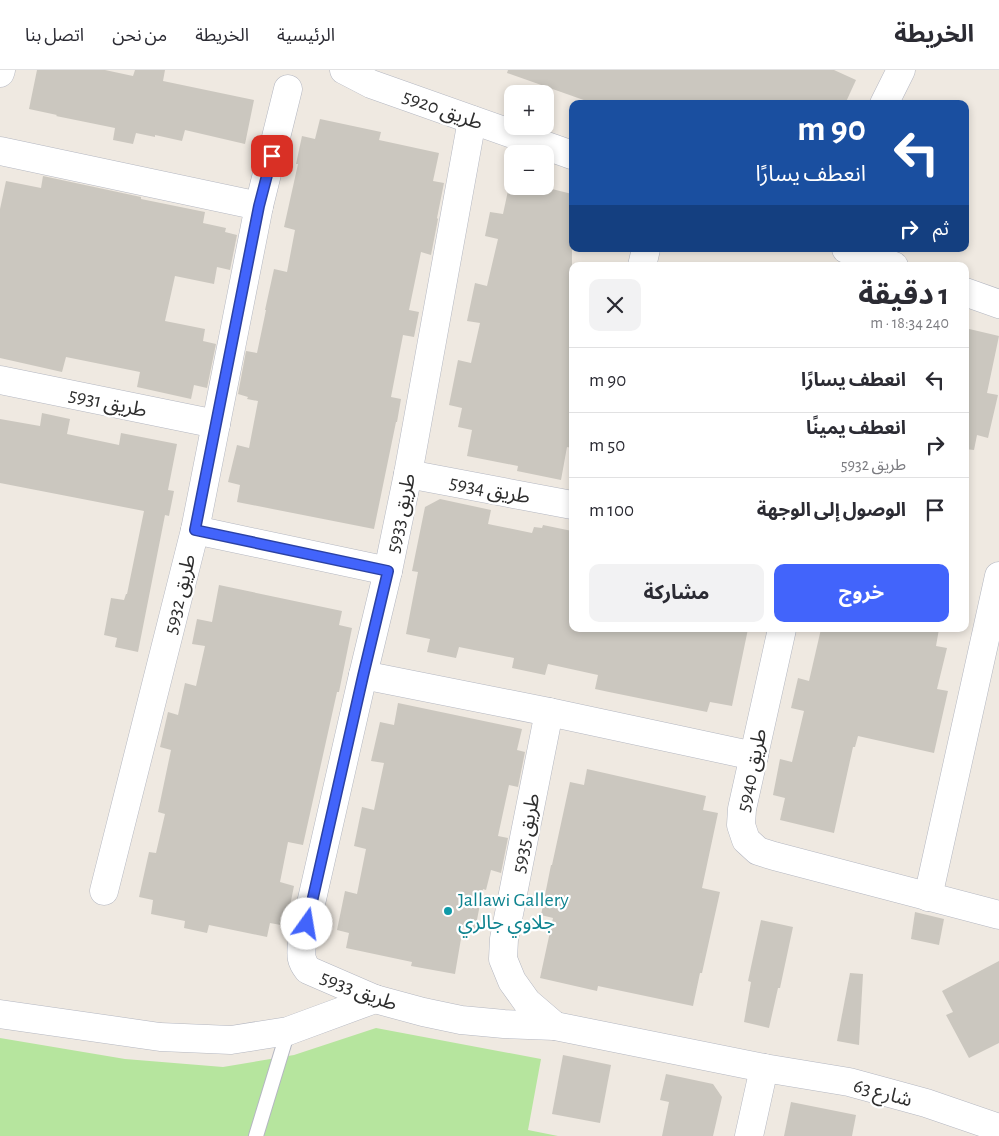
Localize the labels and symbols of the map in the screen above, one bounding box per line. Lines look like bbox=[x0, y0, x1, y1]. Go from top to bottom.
street label: طريق 5920 bbox=[399, 86, 485, 136]
pin bbox=[251, 135, 293, 177]
street label: طريق 5931 bbox=[67, 385, 149, 423]
street label: طريق 5933 bbox=[383, 472, 421, 555]
street label: طريق 5934 bbox=[447, 472, 532, 510]
street label: طريق 5932 bbox=[160, 552, 201, 637]
street label: طريق 5940 bbox=[733, 727, 772, 814]
street label: طريق 5935 bbox=[508, 792, 545, 875]
place label: Jallawi Gallery جلاوي جالري bbox=[458, 890, 569, 938]
position arrow bbox=[280, 897, 332, 949]
marker: Jallawi Gallery جلاوي جالري bbox=[442, 905, 454, 917]
street label: طريق 5933 bbox=[317, 967, 400, 1017]
street label: شارع 63 bbox=[850, 1076, 914, 1114]

